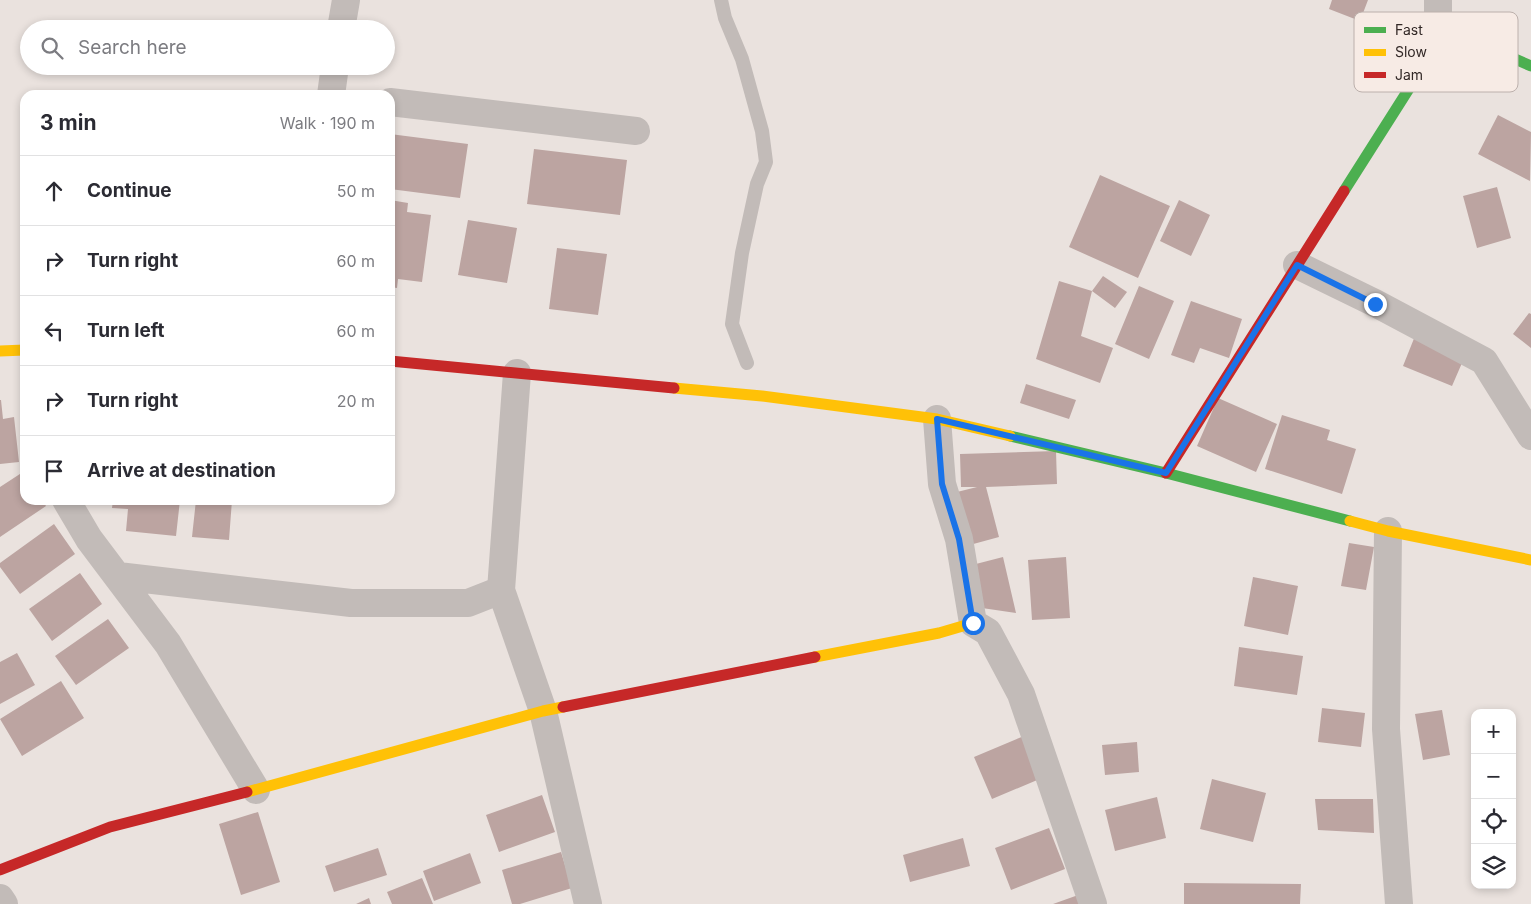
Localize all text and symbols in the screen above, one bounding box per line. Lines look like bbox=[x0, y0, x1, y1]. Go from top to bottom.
legend bbox=[1354, 12, 1518, 92]
search box bbox=[20, 20, 395, 75]
text: Fast bbox=[1395, 21, 1423, 38]
icon: search bbox=[38, 34, 66, 62]
text: Search here bbox=[78, 36, 187, 59]
text: Slow bbox=[1395, 43, 1427, 60]
text: Jam bbox=[1395, 66, 1423, 83]
text: 3 min bbox=[40, 110, 96, 135]
text: Walk · 190 m bbox=[280, 113, 375, 133]
icon: ahead bbox=[40, 177, 68, 205]
text: Continue bbox=[87, 179, 172, 202]
text: 50 m bbox=[337, 181, 375, 201]
icon: right bbox=[40, 247, 68, 275]
text: Turn right bbox=[87, 249, 178, 272]
text: 60 m bbox=[336, 251, 375, 271]
route end bbox=[1364, 293, 1387, 316]
icon: left bbox=[40, 317, 68, 345]
text: Turn left bbox=[87, 319, 165, 342]
text: 60 m bbox=[336, 321, 375, 341]
icon: right bbox=[40, 387, 68, 415]
text: Turn right bbox=[87, 389, 178, 412]
text: 20 m bbox=[337, 391, 375, 411]
icon: arrive bbox=[40, 457, 68, 485]
text: Arrive at destination bbox=[87, 459, 276, 482]
route start bbox=[962, 612, 985, 635]
map controls bbox=[1471, 709, 1516, 889]
button: + bbox=[1471, 709, 1516, 754]
button: − bbox=[1471, 754, 1516, 799]
button: locate bbox=[1471, 799, 1516, 844]
button: layers bbox=[1471, 844, 1516, 889]

